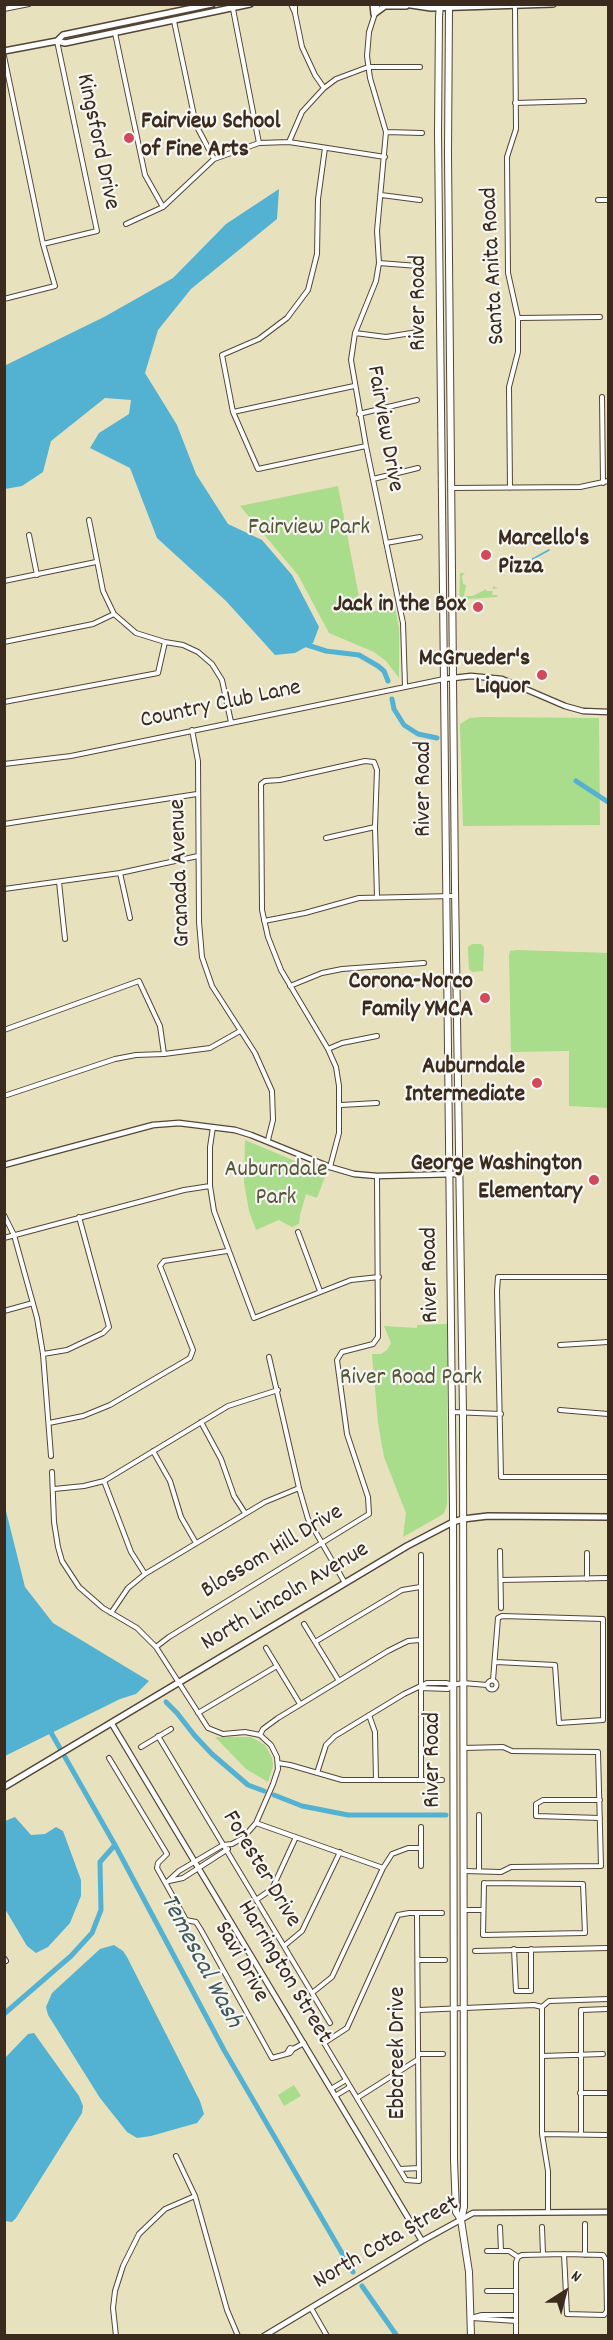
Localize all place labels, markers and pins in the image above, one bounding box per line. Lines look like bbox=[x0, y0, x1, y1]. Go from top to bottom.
place label: Fairview School of Fine Arts bbox=[141, 110, 280, 166]
marker: Fairview School of Fine Arts bbox=[122, 131, 136, 145]
place label: Marcello's Pizza bbox=[498, 527, 589, 583]
marker: Marcello's Pizza bbox=[479, 548, 493, 562]
place label: Jack in the Box bbox=[333, 593, 466, 621]
marker: Jack in the Box bbox=[471, 600, 485, 614]
place label: McGrueder's Liquor bbox=[419, 647, 530, 703]
marker: McGrueder's Liquor bbox=[535, 668, 549, 682]
place label: Corona-Norco Family YMCA bbox=[349, 970, 473, 1026]
marker: Corona-Norco Family YMCA bbox=[478, 991, 492, 1005]
place label: Auburndale Intermediate bbox=[405, 1055, 525, 1111]
marker: Auburndale Intermediate bbox=[530, 1076, 544, 1090]
place label: George Washington Elementary bbox=[410, 1152, 582, 1208]
marker: George Washington Elementary bbox=[587, 1173, 601, 1187]

